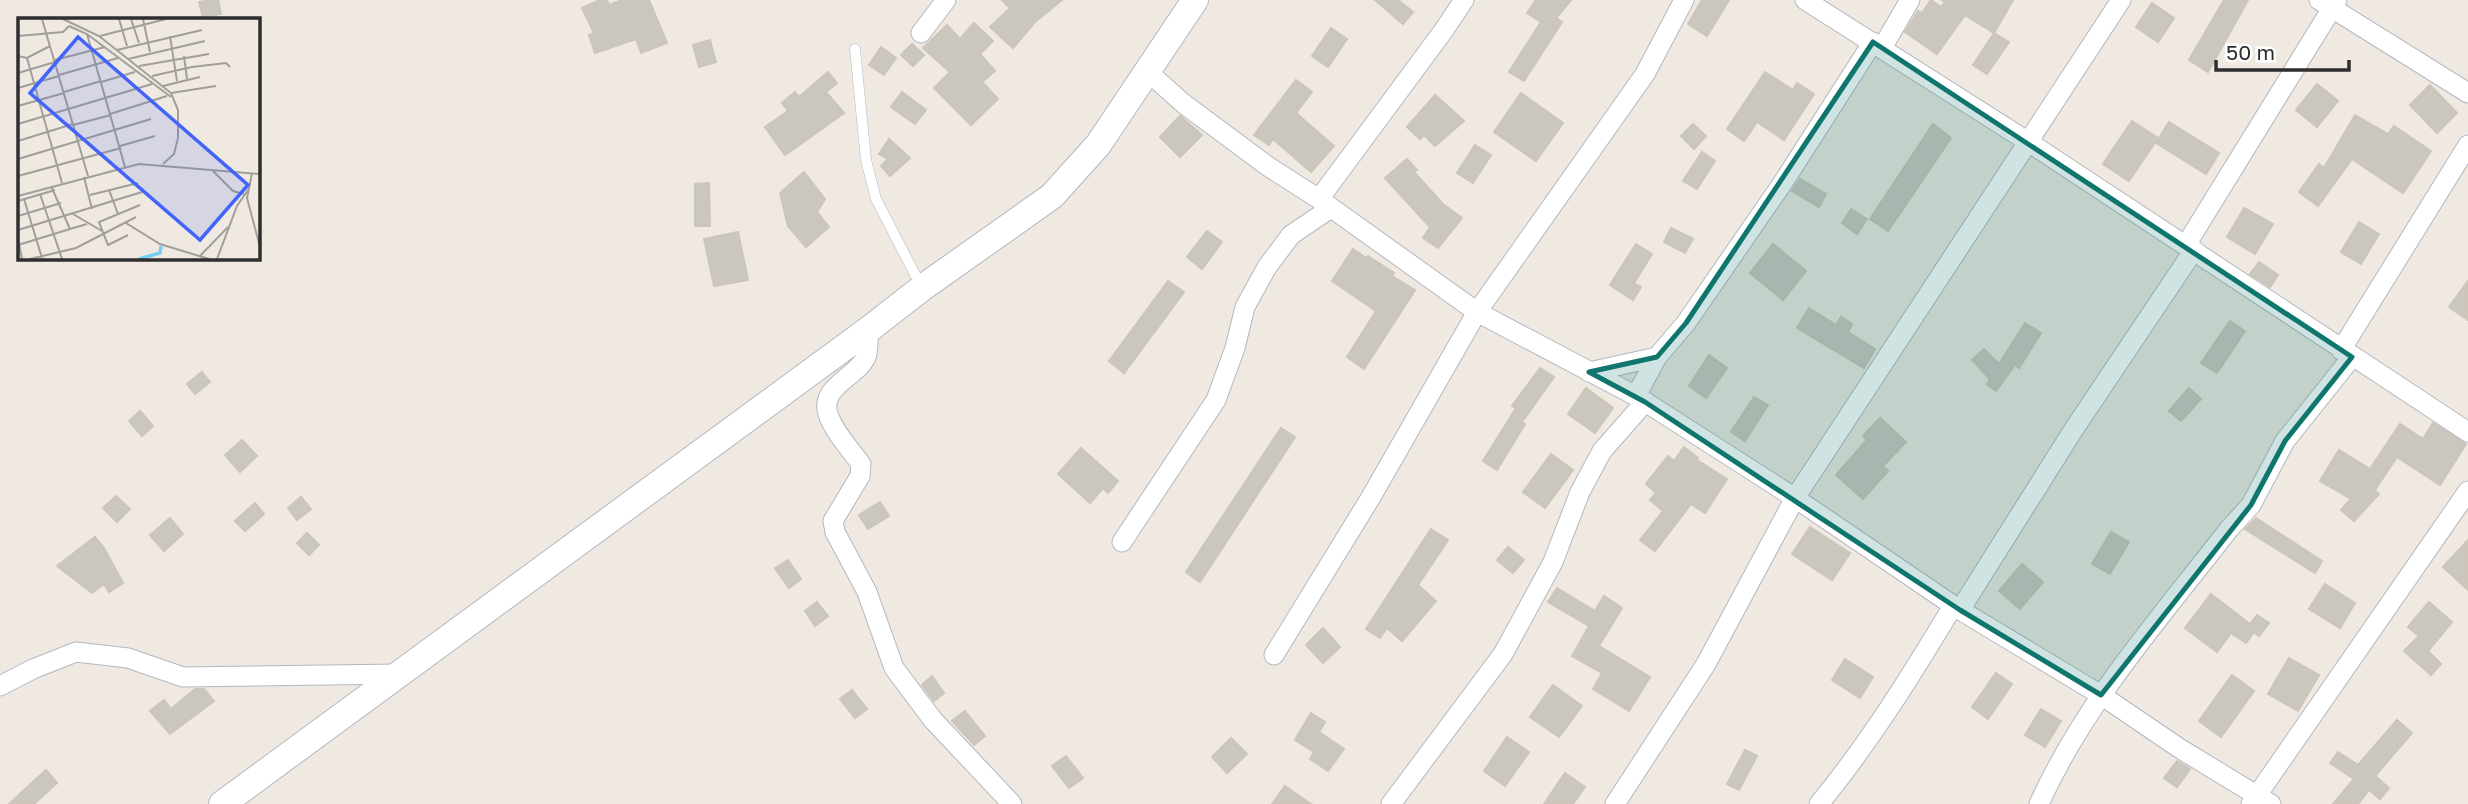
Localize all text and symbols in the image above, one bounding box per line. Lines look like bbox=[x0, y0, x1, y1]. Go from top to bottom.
inset map bbox=[18, 18, 259, 259]
scale bar bbox=[2216, 28, 2349, 72]
text: 50 m bbox=[2226, 39, 2275, 65]

